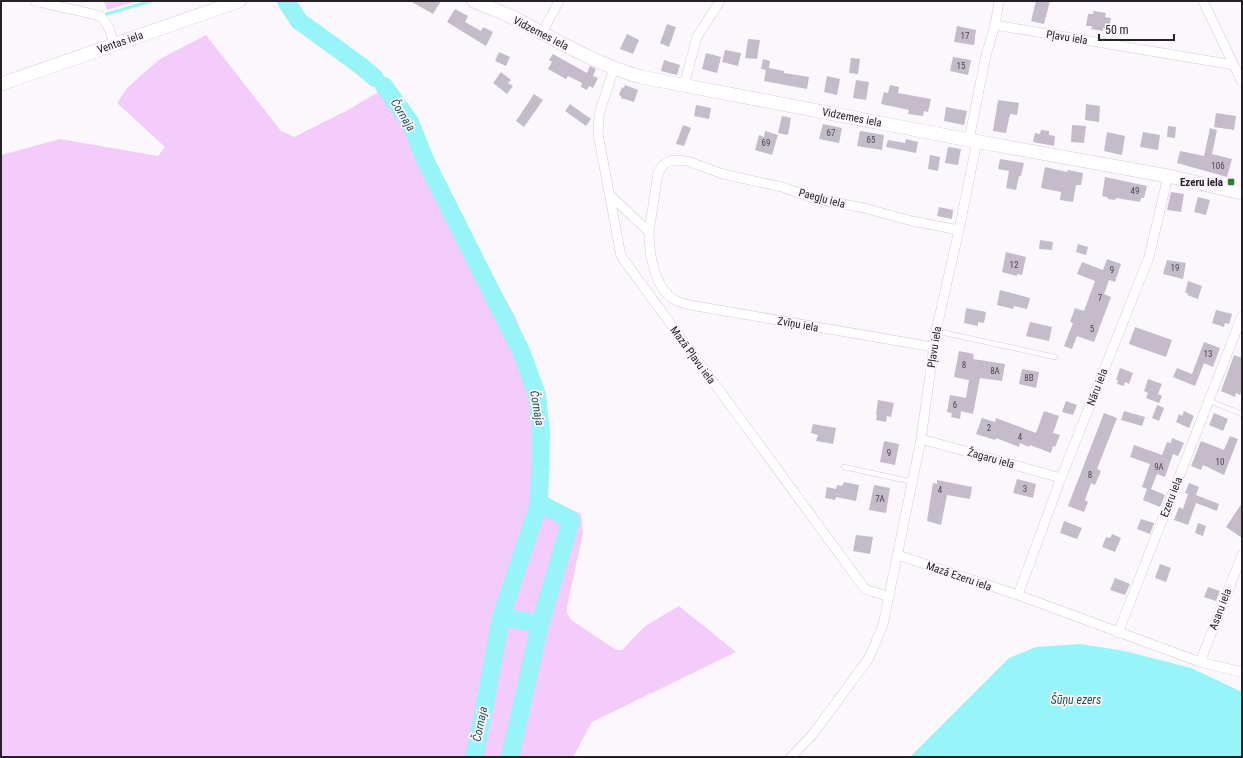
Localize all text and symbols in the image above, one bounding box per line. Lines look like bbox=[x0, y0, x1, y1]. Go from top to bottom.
street label: Vidzemes iela bbox=[511, 14, 571, 53]
scale bar bbox=[1099, 16, 1174, 42]
text: 50 m bbox=[1105, 23, 1129, 37]
street label: Pļavu iela bbox=[1045, 28, 1089, 47]
street label: Ventas iela bbox=[95, 29, 145, 56]
house number: 17 bbox=[961, 31, 970, 41]
house number: 15 bbox=[957, 61, 966, 71]
water label: Čornaja bbox=[388, 96, 419, 134]
street label: Vidzemes iela bbox=[821, 105, 883, 130]
house number: 67 bbox=[827, 128, 836, 138]
house number: 65 bbox=[867, 135, 876, 145]
house number: 69 bbox=[762, 138, 770, 148]
house number: 106 bbox=[1211, 161, 1225, 171]
place label: Ezeru iela bbox=[1180, 176, 1223, 189]
marker: Ezeru iela bbox=[1226, 177, 1236, 187]
street label: Paegļu iela bbox=[797, 186, 847, 211]
house number: 49 bbox=[1131, 186, 1139, 196]
house number: 12 bbox=[1010, 260, 1019, 270]
house number: 19 bbox=[1171, 263, 1179, 273]
house number: 9 bbox=[1110, 265, 1114, 275]
house number: 7 bbox=[1098, 293, 1103, 303]
street label: Zvīņu iela bbox=[776, 314, 819, 335]
street label: Mazā Pļavu iela bbox=[667, 324, 718, 387]
house number: 5 bbox=[1090, 324, 1095, 334]
street label: Pļavu iela bbox=[925, 325, 944, 369]
house number: 13 bbox=[1204, 349, 1212, 359]
house number: 8 bbox=[962, 360, 966, 370]
house number: 8A bbox=[990, 366, 1000, 376]
street label: Nāru iela bbox=[1084, 367, 1110, 408]
house number: 8B bbox=[1024, 373, 1034, 383]
water label: Čornaja bbox=[527, 389, 548, 427]
house number: 6 bbox=[953, 400, 957, 410]
house number: 2 bbox=[987, 423, 992, 433]
house number: 4 bbox=[1018, 432, 1023, 442]
street label: Žagaru iela bbox=[966, 446, 1016, 471]
house number: 9 bbox=[887, 448, 891, 458]
house number: 10 bbox=[1216, 457, 1224, 467]
house number: 9A bbox=[1154, 462, 1164, 472]
house number: 8 bbox=[1088, 470, 1092, 480]
street label: Ezeru iela bbox=[1158, 475, 1185, 519]
house number: 3 bbox=[1023, 484, 1027, 494]
house number: 4 bbox=[938, 485, 943, 495]
house number: 7A bbox=[875, 494, 885, 504]
street label: Mazā Ezeru iela bbox=[924, 559, 993, 594]
street label: Asaru iela bbox=[1207, 587, 1234, 632]
water label: Šūņu ezers bbox=[1051, 692, 1101, 708]
water label: Čornaja bbox=[469, 705, 490, 743]

